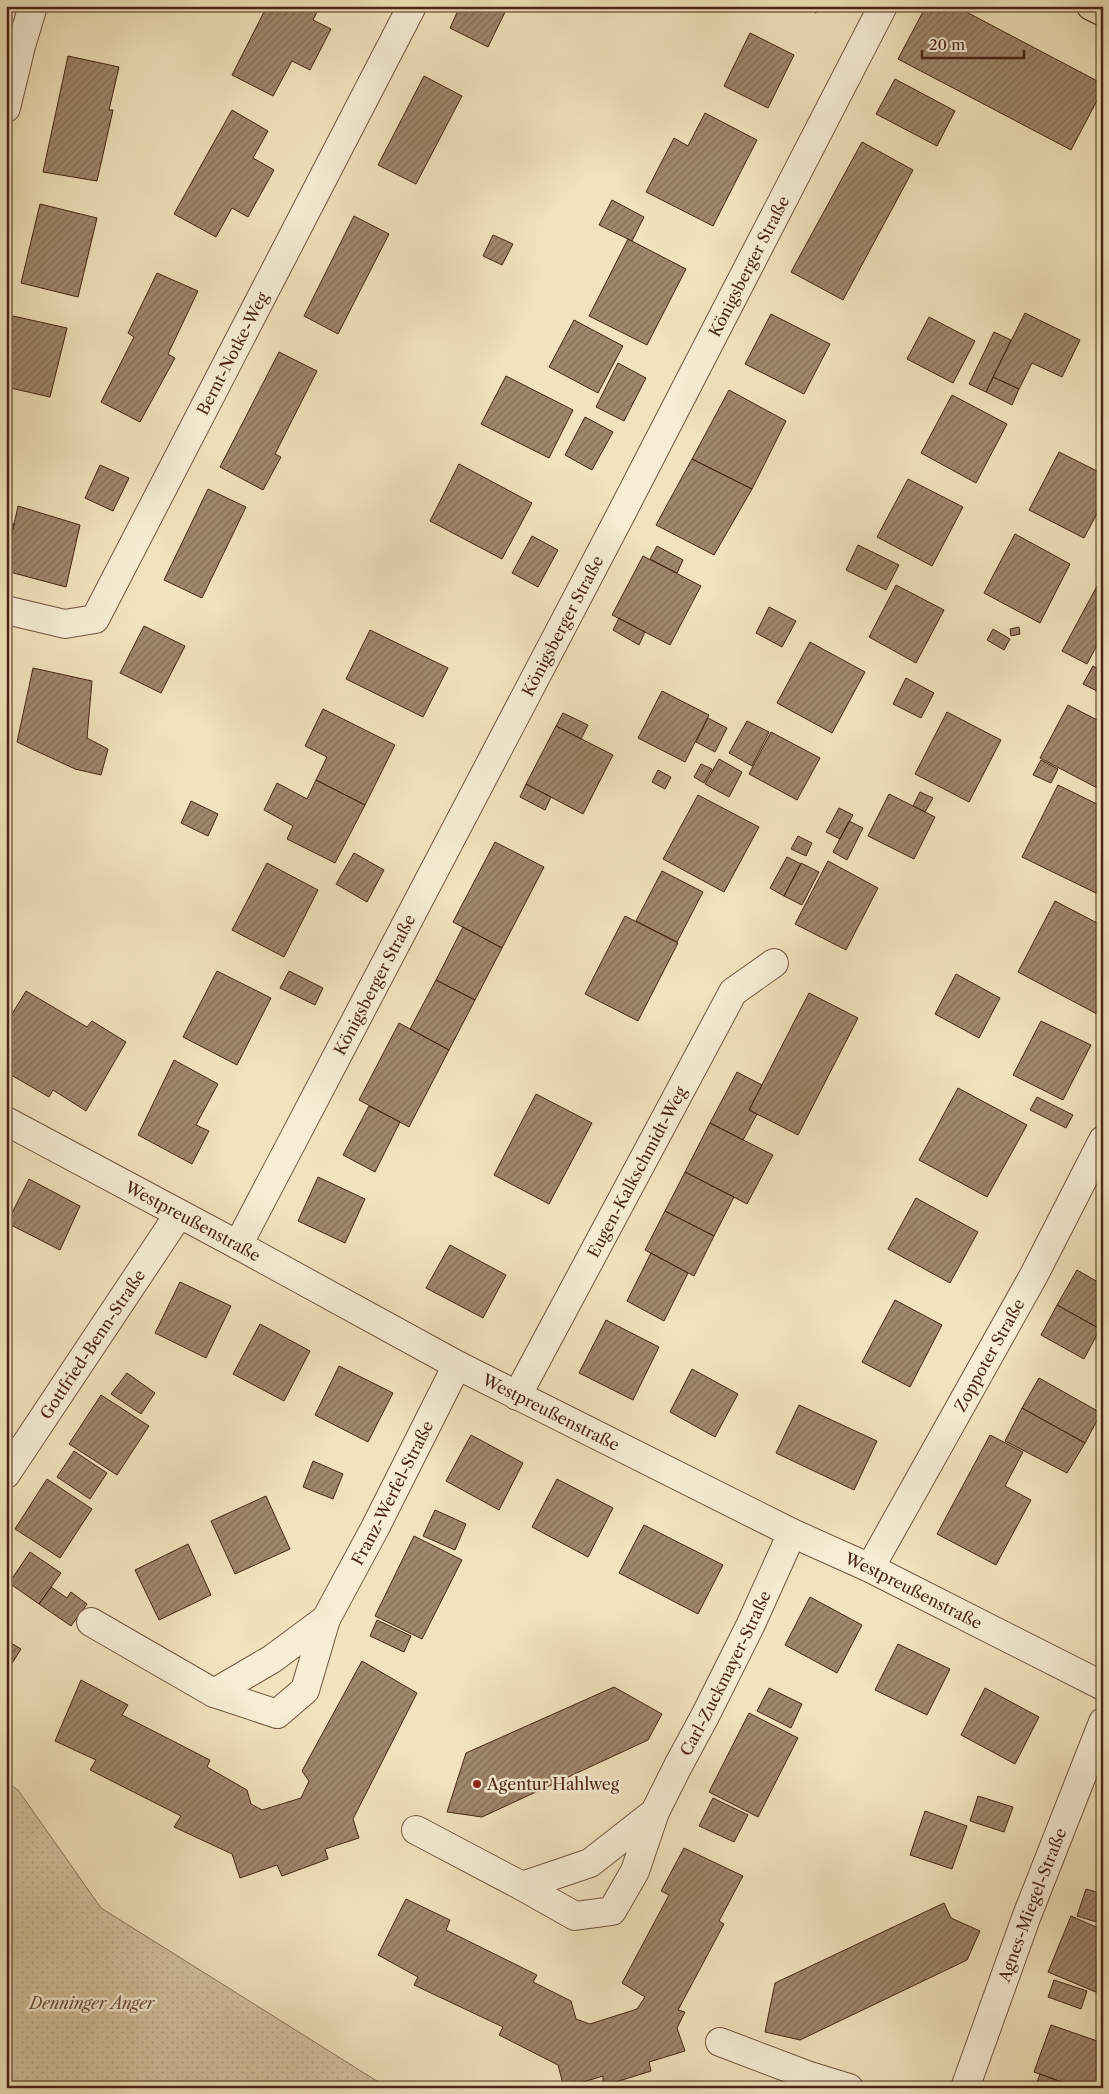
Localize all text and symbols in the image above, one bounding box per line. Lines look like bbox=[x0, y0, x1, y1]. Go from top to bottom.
scale bar bbox=[922, 28, 1024, 60]
text: 20 m bbox=[929, 35, 965, 54]
street label: Königsberger Straße bbox=[704, 192, 793, 340]
street label: Bernt-Notke-Weg bbox=[192, 288, 273, 418]
street label: Königsberger Straße bbox=[517, 552, 607, 700]
street label: Königsberger Straße bbox=[329, 911, 420, 1058]
street label: Eugen-Kalkschmidt-Weg bbox=[583, 1083, 691, 1261]
street label: Westpreußenstraße bbox=[121, 1176, 264, 1265]
street label: Gottfried-Benn-Straße bbox=[36, 1266, 149, 1423]
street label: Zoppoter Straße bbox=[950, 1295, 1029, 1415]
street label: Westpreußenstraße bbox=[478, 1369, 623, 1455]
street label: Franz-Werfel-Straße bbox=[347, 1417, 437, 1568]
street label: Westpreußenstraße bbox=[841, 1548, 985, 1633]
street label: Carl-Zuckmayer-Straße bbox=[676, 1587, 775, 1759]
place label: Agentur Hahlweg bbox=[486, 1774, 620, 1794]
marker: Agentur Hahlweg bbox=[471, 1778, 483, 1790]
street label: Agnes-Miegel-Straße bbox=[994, 1825, 1070, 1986]
park label: Denninger Anger bbox=[28, 1993, 156, 2013]

